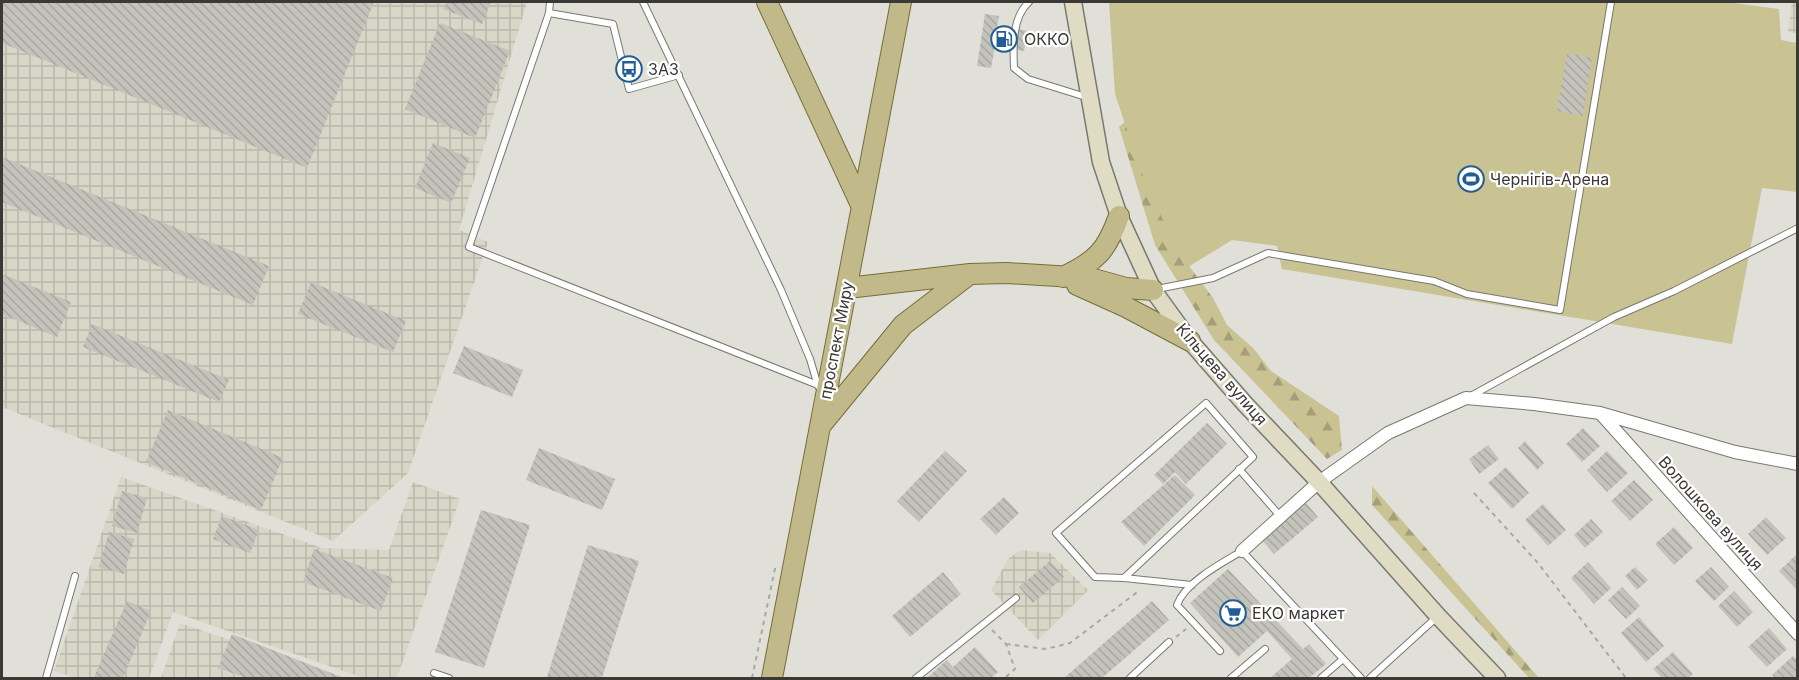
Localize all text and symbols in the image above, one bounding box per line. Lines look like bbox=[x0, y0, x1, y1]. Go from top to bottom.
fuel station icon: ОККО bbox=[989, 24, 1019, 54]
place label: ОККО bbox=[1024, 29, 1069, 49]
bus stop icon: ЗАЗ bbox=[614, 54, 644, 84]
place label: ЗАЗ bbox=[648, 59, 679, 79]
sports icon: Чернігів-Арена bbox=[1456, 164, 1486, 194]
place label: Чернігів-Арена bbox=[1490, 169, 1609, 189]
street label: проспект Миру bbox=[815, 279, 857, 401]
street label: Кільцева вулиця bbox=[1172, 319, 1272, 429]
street label: Волошкова вулиця bbox=[1654, 452, 1768, 574]
supermarket icon: ЕКО маркет bbox=[1218, 598, 1248, 628]
place label: ЕКО маркет bbox=[1252, 603, 1345, 623]

